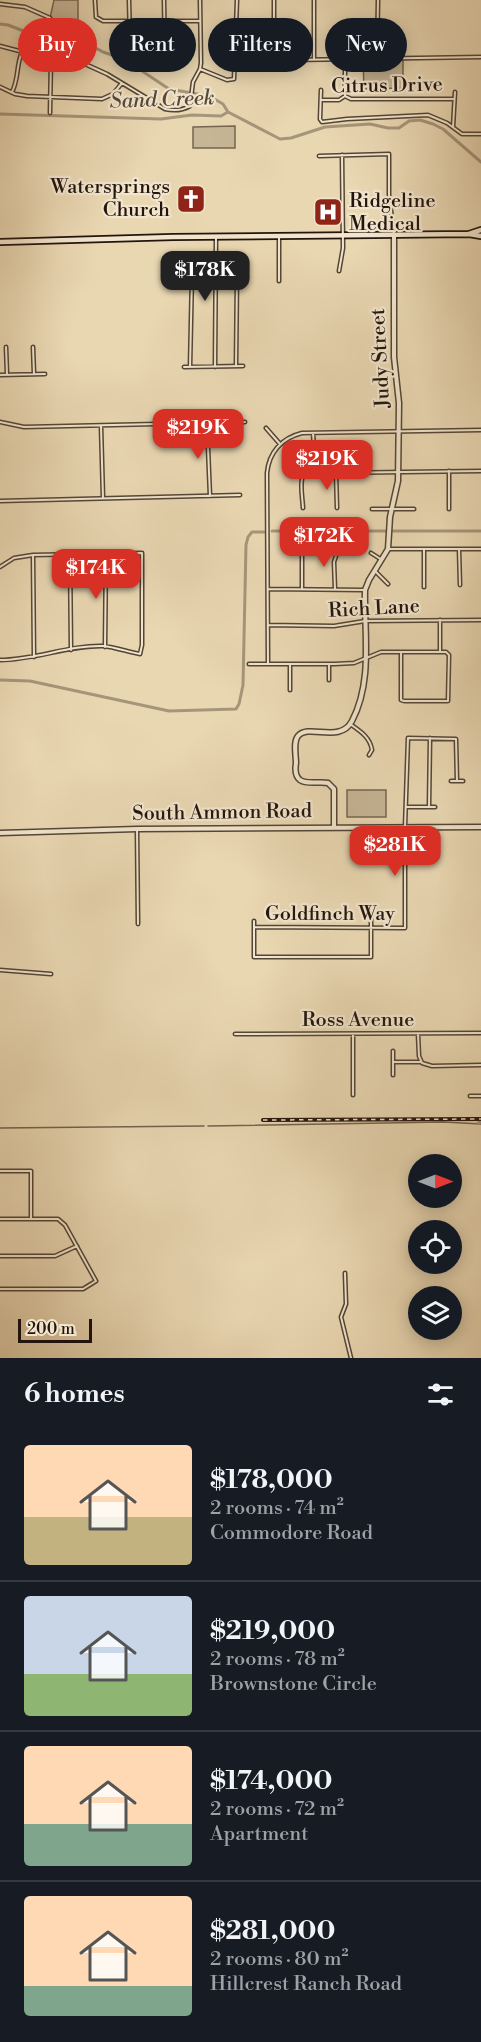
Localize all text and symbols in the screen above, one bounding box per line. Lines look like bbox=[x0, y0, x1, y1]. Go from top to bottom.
chip: Buy bbox=[18, 18, 97, 72]
chip: Rent bbox=[109, 18, 196, 72]
chip: Filters bbox=[208, 18, 313, 72]
chip: New bbox=[325, 18, 407, 72]
street label: Citrus Drive bbox=[331, 73, 443, 99]
water label: Sand Creek bbox=[109, 85, 215, 115]
place label: Watersprings Church bbox=[49, 175, 170, 223]
church icon: Watersprings Church bbox=[175, 183, 207, 215]
place label: Ridgeline Medical bbox=[349, 189, 436, 237]
hospital icon: Ridgeline Medical bbox=[312, 196, 344, 228]
pin: $178K bbox=[163, 251, 247, 302]
text: $178K bbox=[175, 258, 235, 283]
street label: Judy Street bbox=[366, 308, 396, 409]
pin: $219K bbox=[156, 409, 240, 460]
text: $219K bbox=[167, 416, 229, 441]
pin: $219K bbox=[285, 440, 369, 491]
text: $219K bbox=[296, 447, 358, 472]
pin: $172K bbox=[282, 517, 366, 568]
text: $172K bbox=[294, 524, 354, 549]
pin: $174K bbox=[54, 549, 138, 600]
text: $174K bbox=[66, 556, 126, 581]
street label: Rich Lane bbox=[328, 594, 420, 624]
street label: South Ammon Road bbox=[132, 799, 313, 827]
pin: $281K bbox=[353, 826, 437, 877]
text: $281K bbox=[364, 833, 426, 858]
street label: Goldfinch Way bbox=[265, 902, 395, 927]
street label: Ross Avenue bbox=[302, 1008, 414, 1033]
north arrow bbox=[408, 1154, 462, 1208]
map controls bbox=[408, 1154, 462, 1340]
button: locate bbox=[408, 1220, 462, 1274]
button: layers bbox=[408, 1286, 462, 1340]
scale bar bbox=[18, 1316, 92, 1344]
text: 200 m bbox=[27, 1319, 75, 1339]
text: 6 homes bbox=[24, 1378, 125, 1410]
icon: filters bbox=[424, 1378, 457, 1411]
text: $178,000 bbox=[210, 1464, 333, 1496]
icon: home bbox=[72, 1469, 144, 1541]
text: 2 rooms · 74 m² bbox=[210, 1496, 344, 1521]
text: Commodore Road bbox=[210, 1521, 373, 1546]
text: $219,000 bbox=[210, 1615, 335, 1647]
icon: home bbox=[72, 1620, 144, 1692]
text: 2 rooms · 78 m² bbox=[210, 1647, 345, 1672]
text: Brownstone Circle bbox=[210, 1672, 377, 1697]
text: $174,000 bbox=[210, 1765, 332, 1797]
icon: home bbox=[72, 1770, 144, 1842]
text: 2 rooms · 72 m² bbox=[210, 1797, 344, 1822]
text: Apartment bbox=[210, 1822, 308, 1847]
text: $281,000 bbox=[210, 1915, 335, 1947]
icon: home bbox=[72, 1920, 144, 1992]
text: 2 rooms · 80 m² bbox=[210, 1947, 348, 1972]
text: Hillcrest Ranch Road bbox=[210, 1972, 402, 1997]

